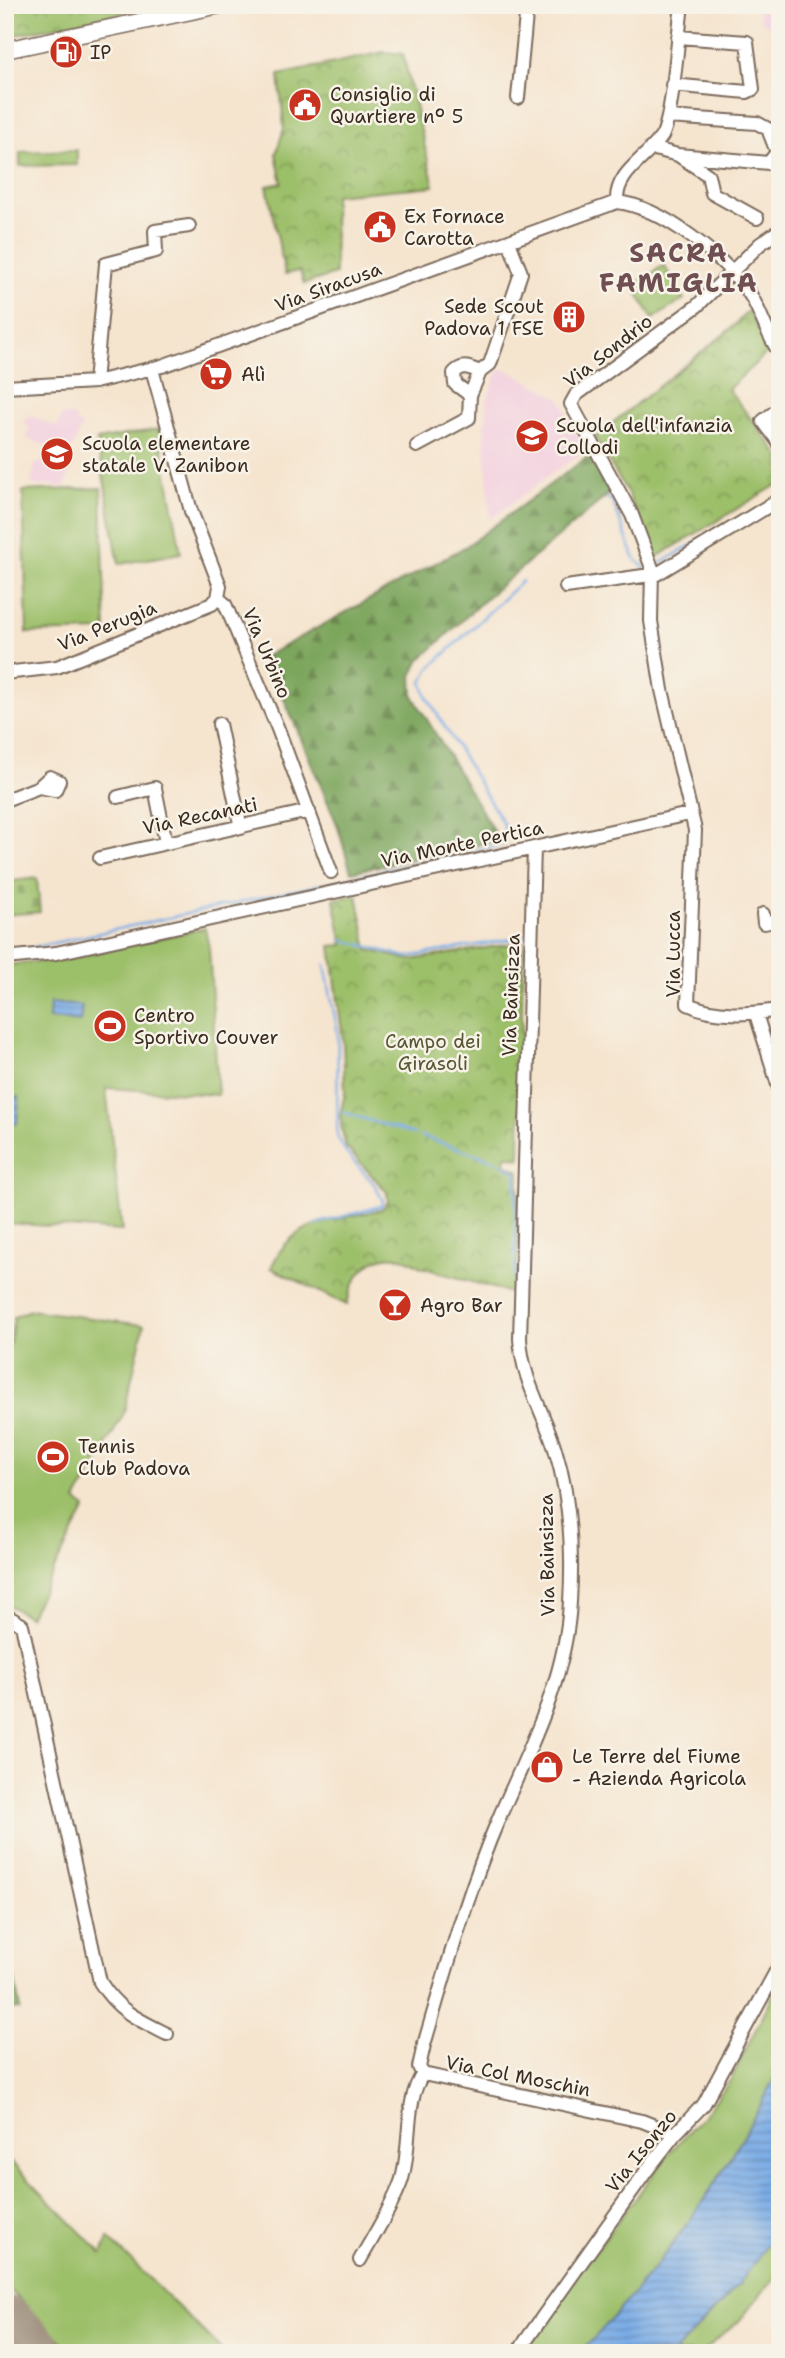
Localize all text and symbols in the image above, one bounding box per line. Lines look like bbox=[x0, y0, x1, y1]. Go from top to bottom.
fuel station icon: IP bbox=[47, 33, 85, 71]
place label: IP bbox=[90, 40, 111, 65]
place label: Consiglio di Quartiere n° 5 bbox=[330, 82, 463, 129]
public building icon: Consiglio di Quartiere n° 5 bbox=[286, 86, 324, 124]
place label: Ex Fornace Carotta bbox=[404, 204, 505, 251]
public building icon: Ex Fornace Carotta bbox=[361, 208, 399, 246]
district label: SACRA FAMIGLIA bbox=[599, 235, 759, 300]
street label: Via Siracusa bbox=[271, 256, 385, 318]
place label: Sede Scout Padova 1 FSE bbox=[424, 294, 544, 341]
building icon: Sede Scout Padova 1 FSE bbox=[550, 298, 588, 336]
street label: Via Sondrio bbox=[558, 308, 658, 394]
supermarket icon: Alì bbox=[197, 355, 235, 393]
place label: Alì bbox=[241, 362, 266, 387]
place label: Scuola dell'infanzia Collodi bbox=[556, 413, 733, 460]
school or university icon: Scuola dell'infanzia Collodi bbox=[513, 417, 551, 455]
place label: Scuola elementare statale V. Zanibon bbox=[82, 431, 251, 478]
school or university icon: Scuola elementare statale V. Zanibon bbox=[38, 435, 76, 473]
street label: Via Perugia bbox=[54, 595, 160, 657]
street label: Via Urbino bbox=[237, 604, 297, 702]
street label: Via Recanati bbox=[140, 792, 260, 840]
street label: Via Monte Pertica bbox=[379, 815, 546, 873]
street label: Via Lucca bbox=[661, 910, 686, 997]
street label: Via Bainsizza bbox=[496, 933, 526, 1057]
place label: Centro Sportivo Couver bbox=[134, 1003, 279, 1050]
sports icon: Centro Sportivo Couver bbox=[91, 1007, 129, 1045]
park label: Campo dei Girasoli bbox=[385, 1029, 481, 1076]
bar icon: Agro Bar bbox=[376, 1286, 414, 1324]
place label: Agro Bar bbox=[420, 1293, 503, 1318]
place label: Tennis Club Padova bbox=[78, 1434, 190, 1481]
sports icon: Tennis Club Padova bbox=[34, 1438, 72, 1476]
street label: Via Bainsizza bbox=[533, 1493, 561, 1617]
place label: Le Terre del Fiume - Azienda Agricola bbox=[572, 1744, 746, 1791]
shop icon: Le Terre del Fiume - Azienda Agricola bbox=[528, 1748, 566, 1786]
street label: Via Col Moschin bbox=[443, 2050, 593, 2102]
street label: Via Isonzo bbox=[600, 2104, 682, 2198]

